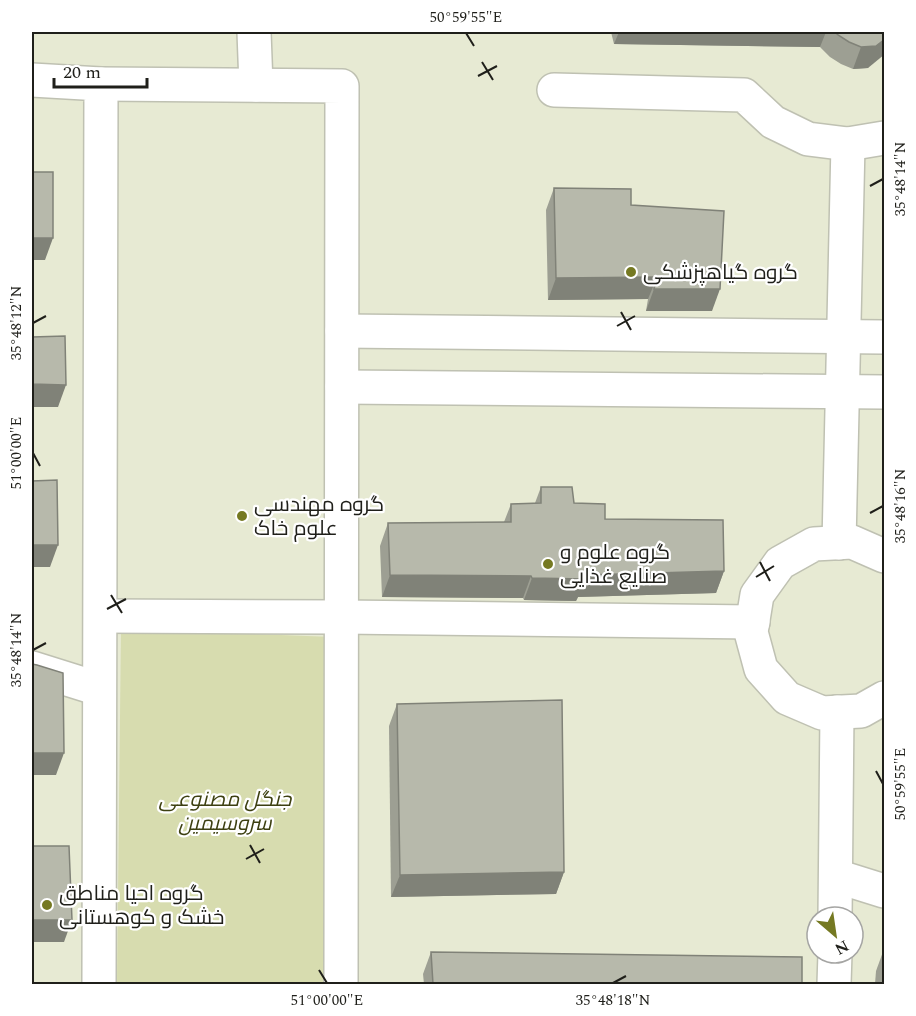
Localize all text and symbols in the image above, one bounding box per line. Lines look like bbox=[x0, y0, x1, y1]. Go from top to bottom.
text: 50°59'55"E bbox=[430, 6, 502, 29]
scale bar bbox=[54, 51, 147, 89]
text: 20 m bbox=[63, 59, 101, 86]
text: 35°48'14"N bbox=[889, 141, 912, 217]
place label: گروه گیاهپزشکی bbox=[643, 257, 798, 289]
marker: گروه گیاهپزشکی bbox=[624, 265, 638, 279]
text: 35°48'12"N bbox=[5, 285, 28, 361]
text: 51°00'00"E bbox=[5, 417, 28, 489]
text: 35°48'16"N bbox=[889, 468, 912, 544]
place label: گروه مهندسی علوم خاک bbox=[254, 489, 384, 545]
marker: گروه مهندسی علوم خاک bbox=[235, 509, 249, 523]
place label: گروه علوم و صنایع غذایی bbox=[560, 537, 670, 593]
marker: گروه علوم و صنایع غذایی bbox=[541, 557, 555, 571]
text: 35°48'14"N bbox=[5, 612, 28, 688]
text: 50°59'55"E bbox=[889, 748, 912, 820]
park label: جنگل مصنوعی سروسیمین bbox=[158, 784, 293, 840]
place label: گروه احیا مناطق خشک و کوهستانی bbox=[59, 878, 224, 934]
marker: گروه احیا مناطق خشک و کوهستانی bbox=[40, 898, 54, 912]
north arrow bbox=[805, 905, 865, 965]
text: N bbox=[830, 934, 853, 961]
text: 51°00'00"E bbox=[291, 989, 363, 1012]
text: 35°48'18"N bbox=[576, 989, 651, 1012]

